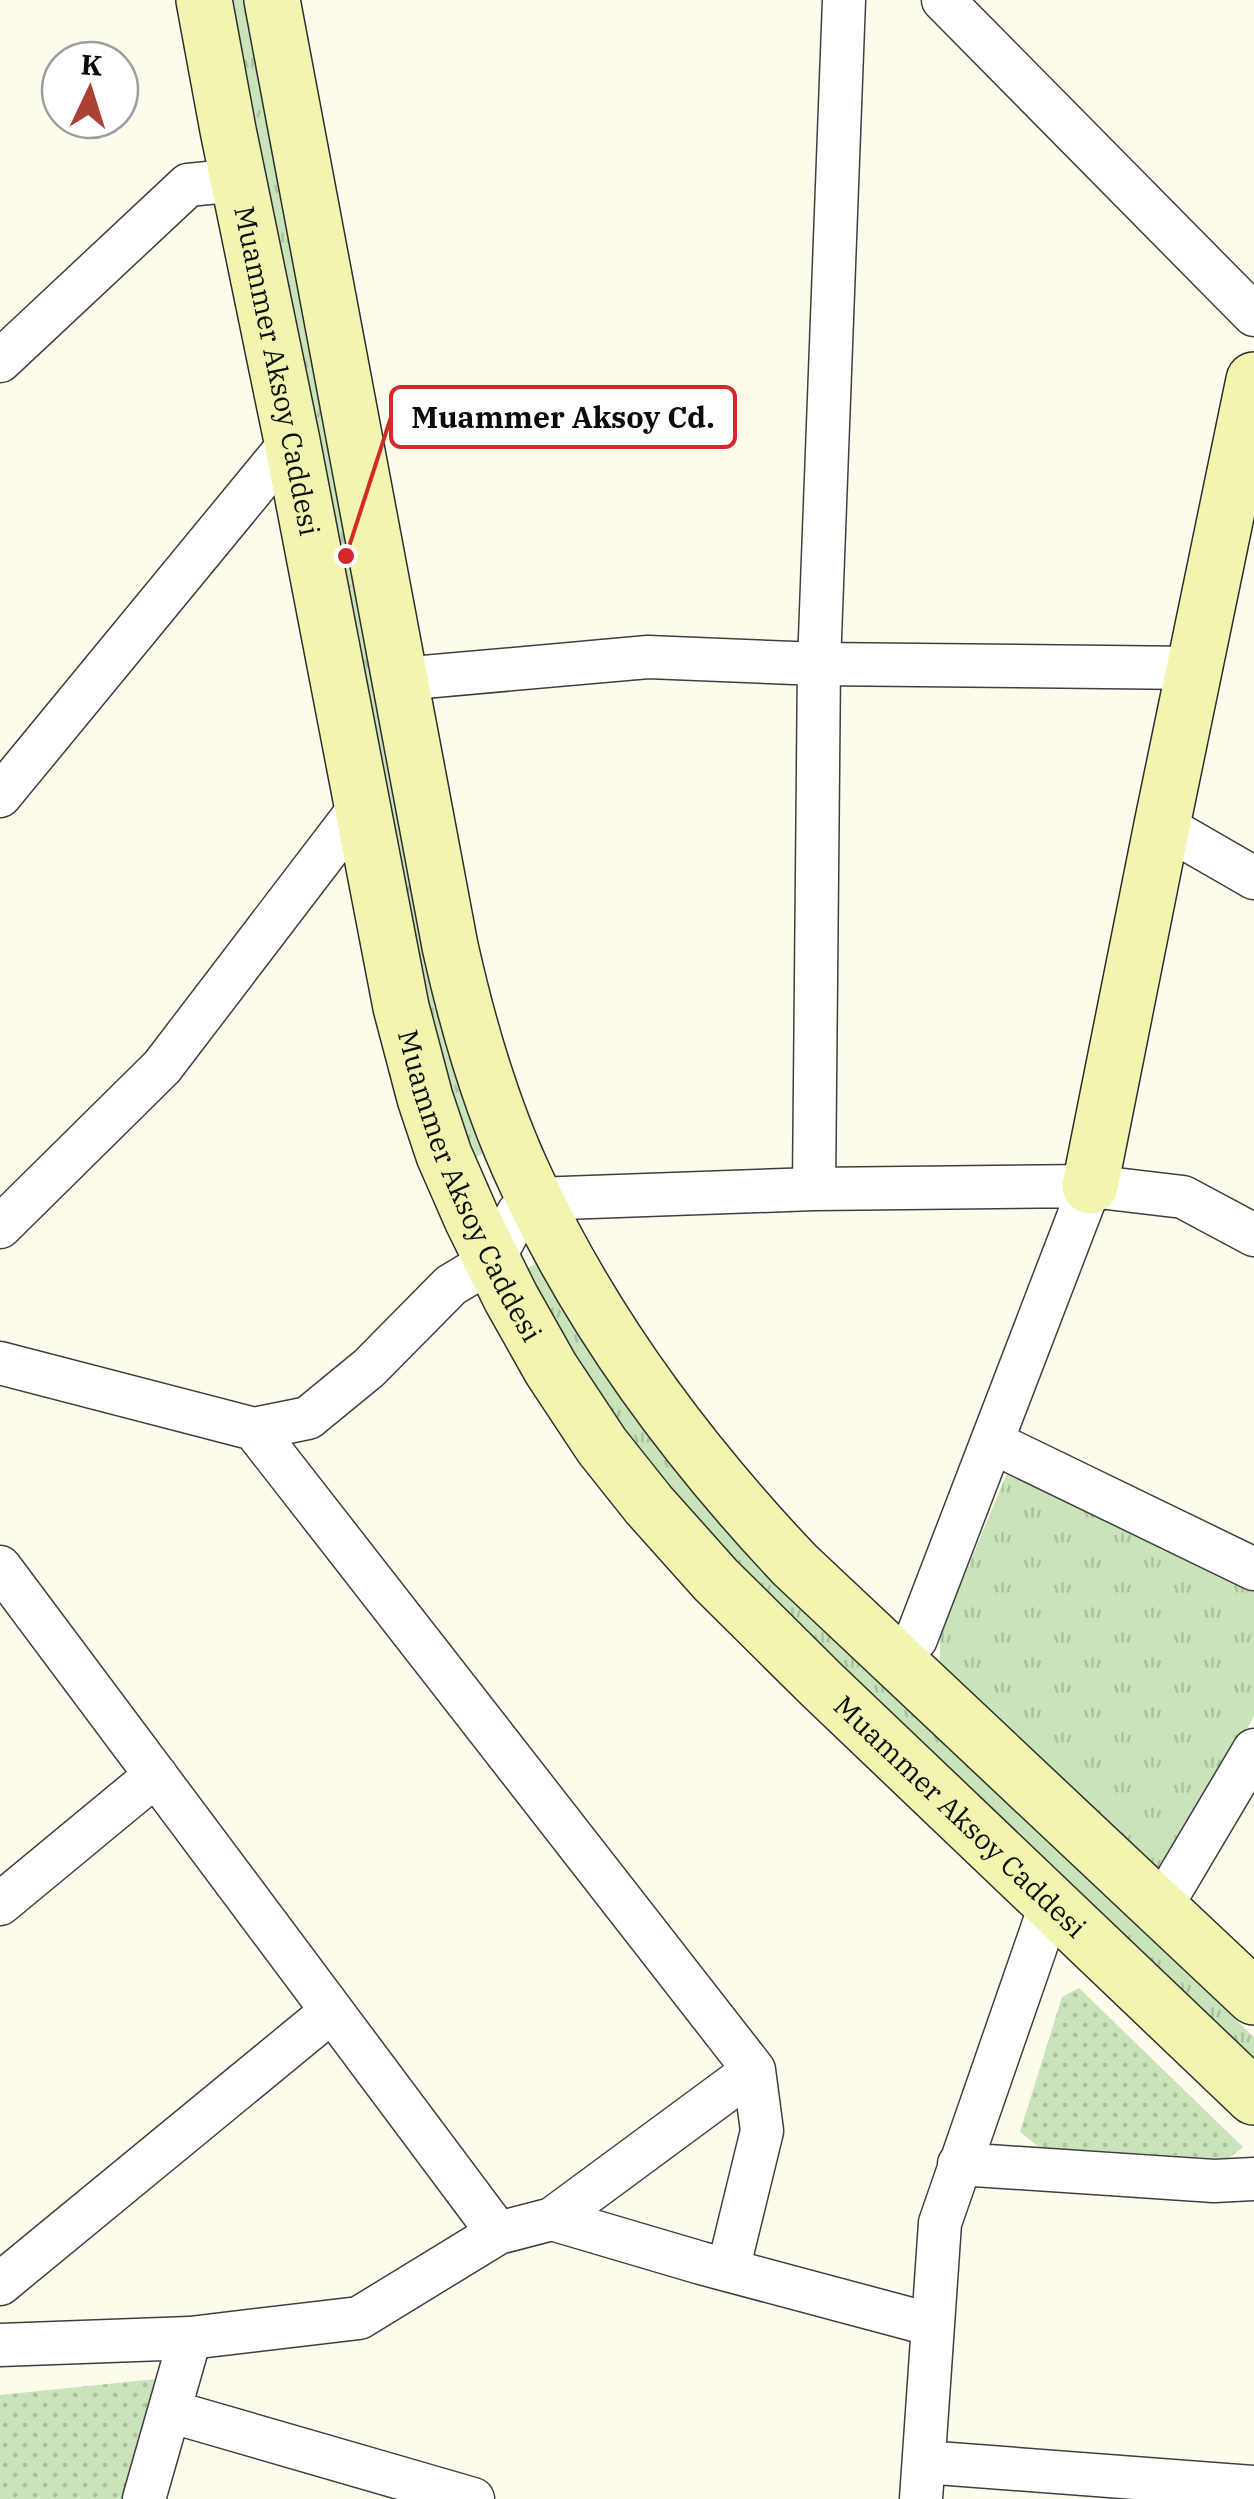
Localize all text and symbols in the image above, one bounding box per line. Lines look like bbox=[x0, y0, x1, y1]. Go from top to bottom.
north arrow bbox=[40, 40, 140, 140]
text: K bbox=[80, 45, 104, 84]
street label: Muammer Aksoy Caddesi bbox=[226, 203, 329, 539]
callout: Muammer Aksoy Cd. bbox=[391, 387, 735, 447]
text: Muammer Aksoy Cd. bbox=[411, 397, 715, 436]
street label: Muammer Aksoy Caddesi bbox=[390, 1026, 551, 1348]
street label: Muammer Aksoy Caddesi bbox=[826, 1687, 1094, 1945]

